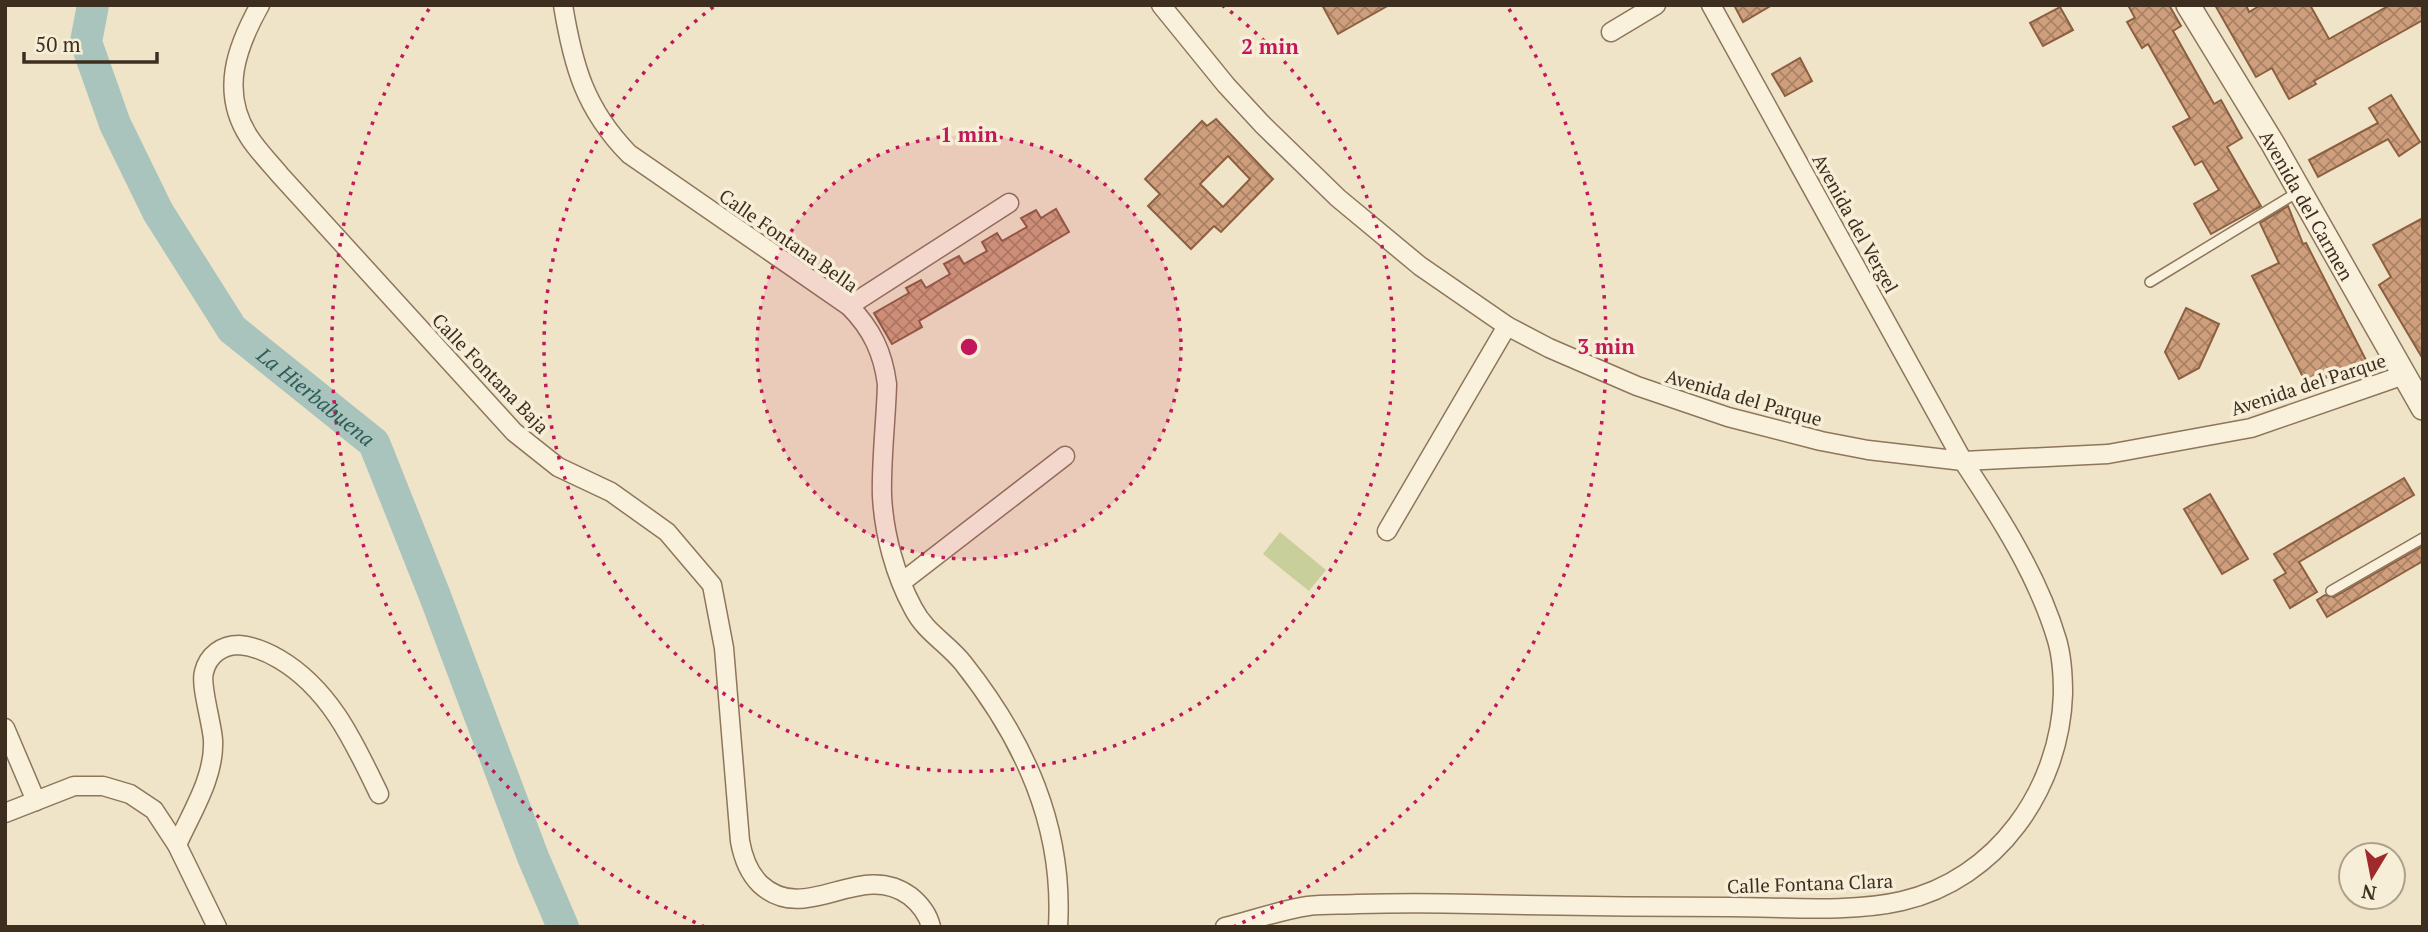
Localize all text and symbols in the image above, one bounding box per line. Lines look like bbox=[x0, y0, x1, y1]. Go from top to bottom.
scale bar bbox=[24, 21, 158, 65]
text: 50 m bbox=[35, 30, 81, 58]
text: 2 min bbox=[1241, 32, 1299, 60]
text: 1 min bbox=[940, 120, 998, 148]
street label: Avenida del Carmen bbox=[2255, 125, 2360, 285]
street label: Avenida del Vergel bbox=[1807, 149, 1905, 297]
street label: Calle Fontana Bella bbox=[715, 183, 864, 297]
street label: Calle Fontana Baja bbox=[427, 307, 555, 439]
text: 3 min bbox=[1577, 332, 1635, 360]
centre of rings bbox=[957, 335, 981, 359]
water label: La Hierbabuena bbox=[251, 340, 381, 452]
street label: Avenida del Parque bbox=[2227, 347, 2389, 421]
street label: Avenida del Parque bbox=[1663, 363, 1825, 431]
north arrow bbox=[2337, 841, 2407, 911]
street label: Calle Fontana Clara bbox=[1727, 868, 1894, 898]
text: N bbox=[2359, 880, 2378, 907]

